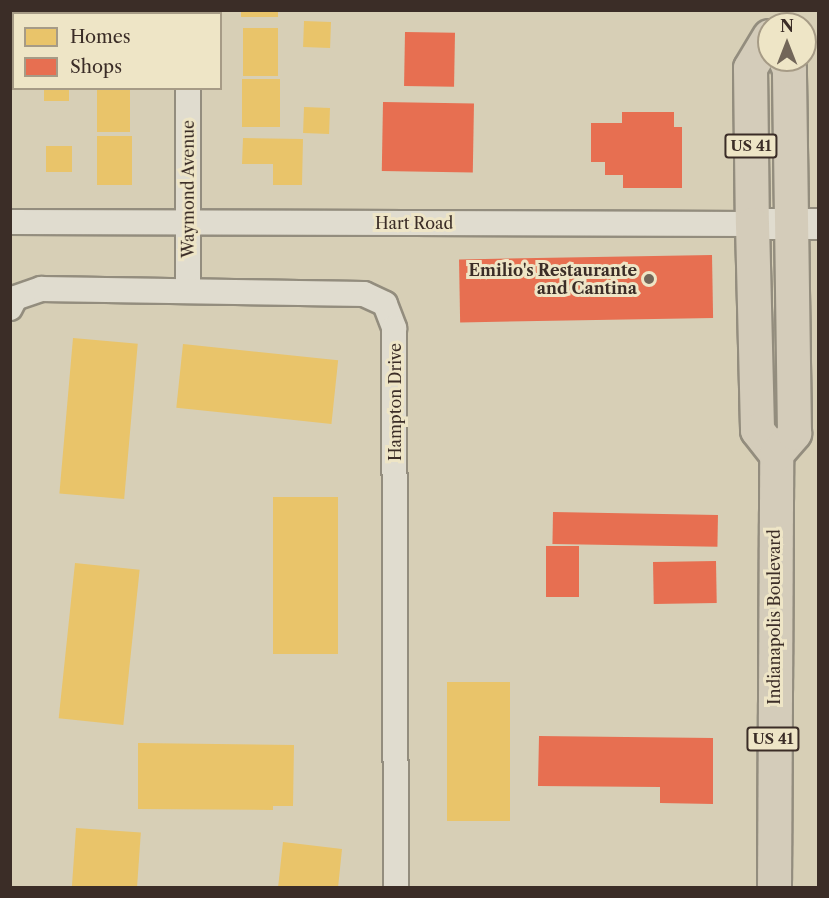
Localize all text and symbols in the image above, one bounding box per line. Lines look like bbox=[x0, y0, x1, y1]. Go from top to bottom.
legend bbox=[12, 12, 222, 90]
north arrow bbox=[757, 12, 817, 72]
text: N bbox=[780, 16, 794, 36]
text: Homes bbox=[70, 26, 131, 48]
text: Shops bbox=[70, 56, 122, 78]
street label: Waymond Avenue bbox=[178, 120, 198, 258]
road number: US 41 bbox=[724, 134, 778, 158]
street label: Hart Road bbox=[375, 213, 453, 233]
place label: Emilio's Restaurante and Cantina bbox=[468, 260, 637, 298]
marker: Emilio's Restaurante and Cantina bbox=[642, 272, 656, 286]
street label: Hampton Drive bbox=[385, 343, 405, 461]
street label: Indianapolis Boulevard bbox=[764, 529, 784, 705]
road number: US 41 bbox=[746, 727, 800, 751]

